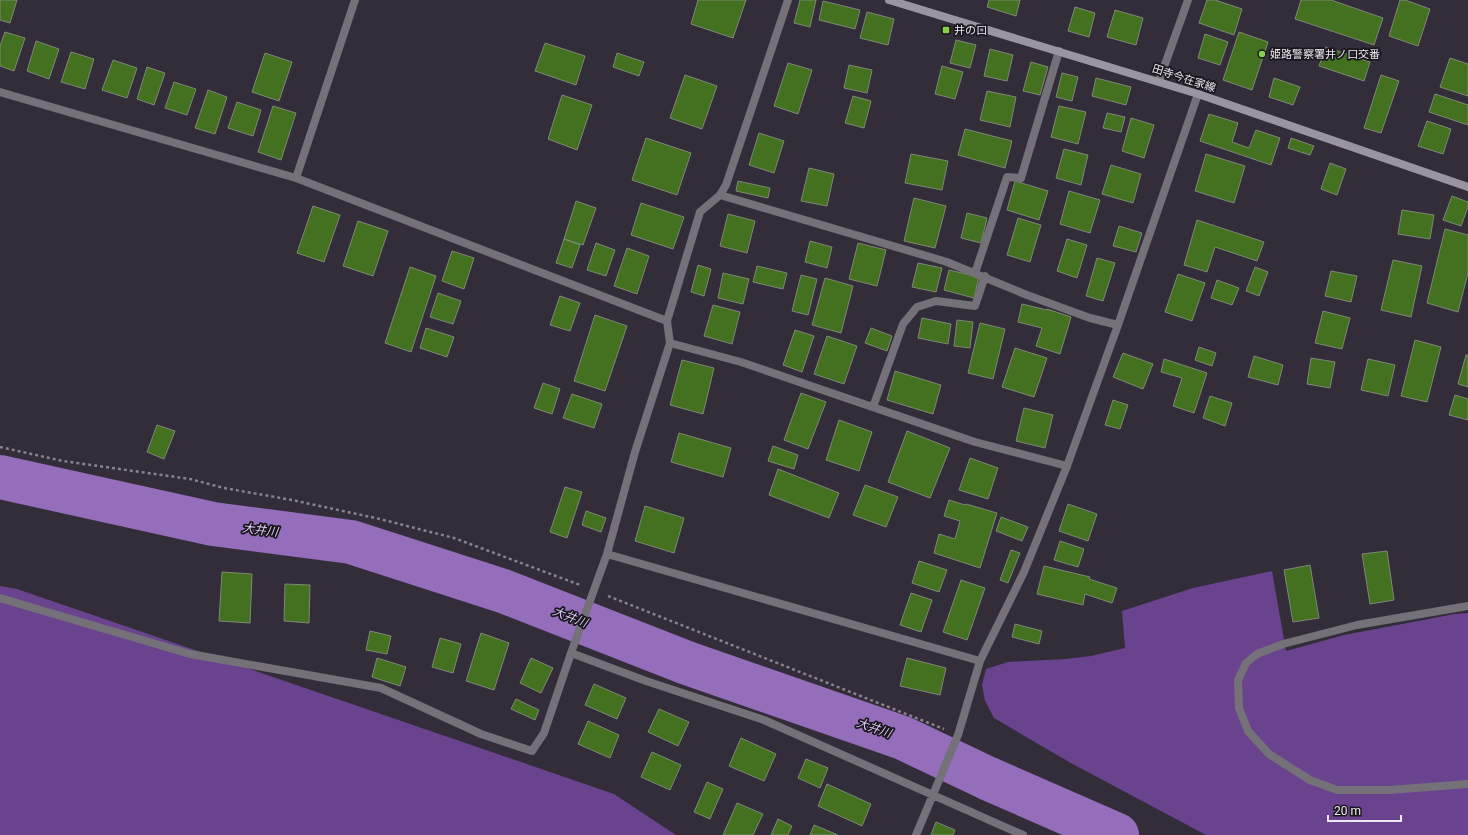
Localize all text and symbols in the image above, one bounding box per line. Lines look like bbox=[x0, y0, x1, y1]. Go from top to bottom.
place label: 井の口 bbox=[954, 24, 987, 37]
marker: 井の口 bbox=[941, 25, 951, 35]
place label: 姫路警察署井ノ口交番 bbox=[1270, 48, 1380, 61]
marker: 姫路警察署井ノ口交番 bbox=[1257, 49, 1267, 59]
street label: 田寺今在家線 bbox=[1150, 62, 1217, 95]
water label: 大井川 bbox=[241, 521, 281, 539]
water label: 大井川 bbox=[551, 604, 591, 631]
water label: 大井川 bbox=[855, 716, 895, 741]
scale bar bbox=[1328, 797, 1401, 823]
text: 20 m bbox=[1334, 804, 1361, 818]

